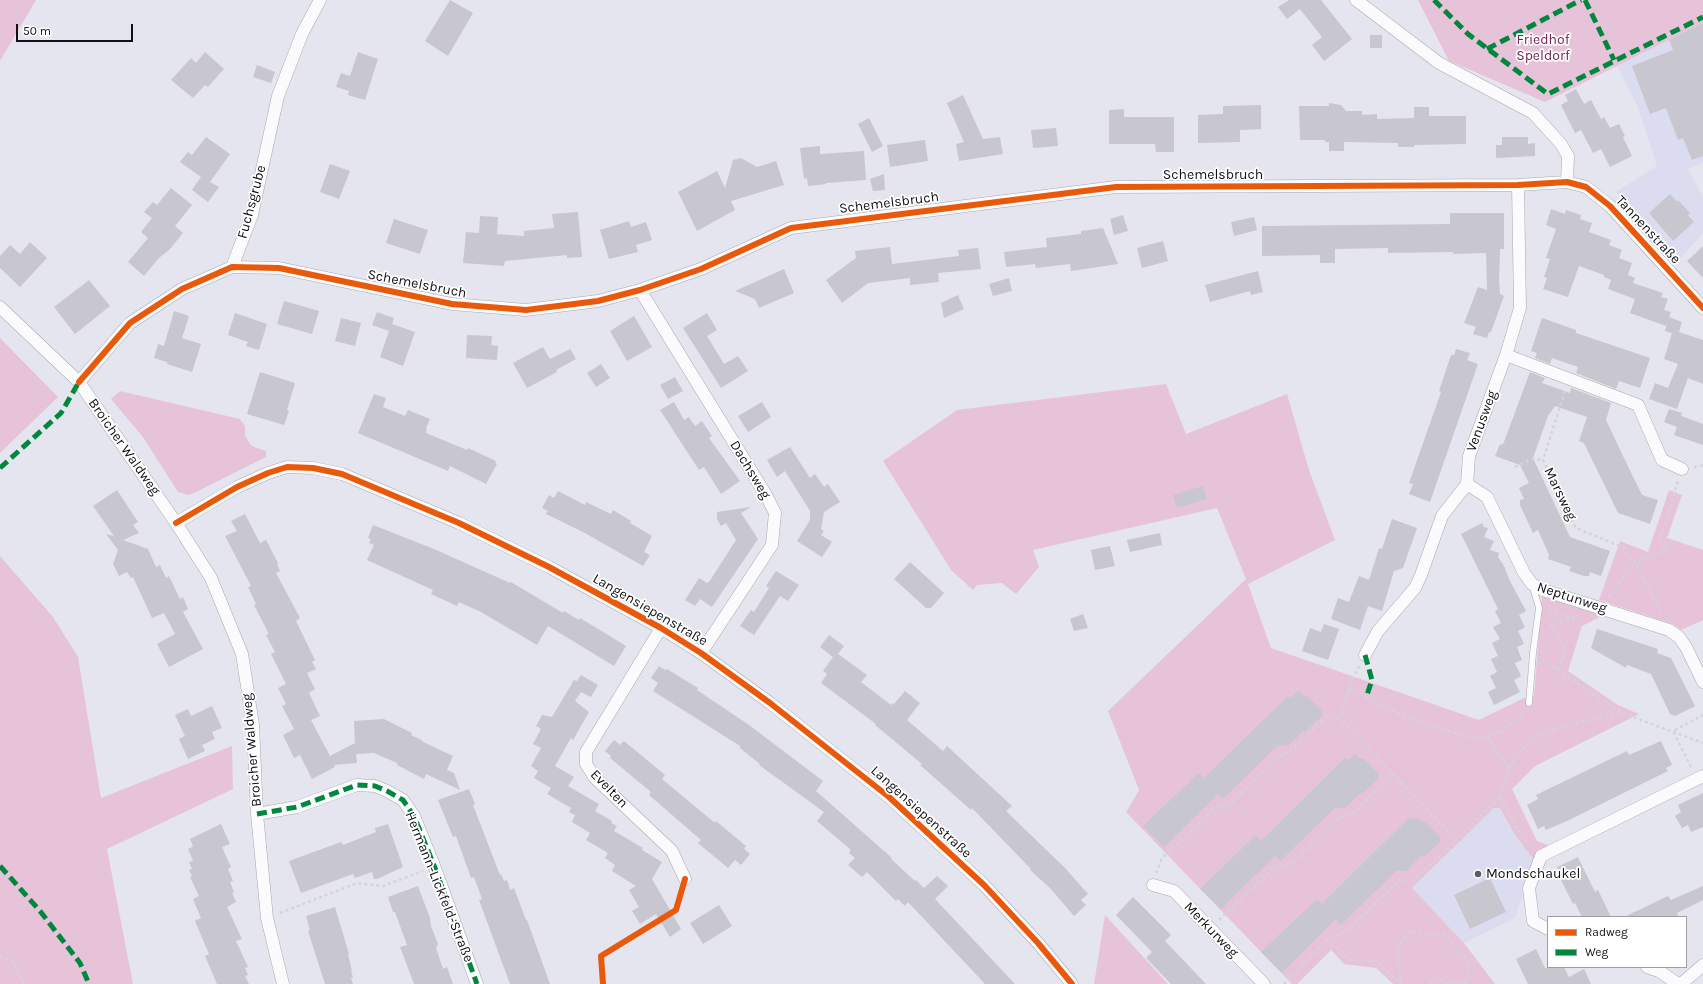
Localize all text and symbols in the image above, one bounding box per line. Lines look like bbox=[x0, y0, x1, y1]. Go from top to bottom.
scale bar bbox=[18, 16, 135, 42]
text: 50 m bbox=[23, 24, 51, 38]
park label: Friedhof Speldorf bbox=[1516, 32, 1570, 64]
street label: Fuchsgrube bbox=[234, 163, 270, 241]
street label: Schemelsbruch bbox=[1163, 167, 1263, 183]
street label: Schemelsbruch bbox=[838, 189, 940, 217]
street label: Tannenstraße bbox=[1612, 192, 1684, 268]
street label: Schemelsbruch bbox=[366, 266, 468, 302]
street label: Venusweg bbox=[1463, 388, 1501, 454]
street label: Broicher Waldweg bbox=[84, 395, 164, 499]
street label: Dachsweg bbox=[726, 438, 774, 502]
street label: Marsweg bbox=[1540, 465, 1580, 523]
street label: Langensiepenstraße bbox=[590, 570, 710, 650]
street label: Neptunweg bbox=[1535, 579, 1609, 617]
street label: Broicher Waldweg bbox=[239, 692, 265, 808]
street label: Langensiepenstraße bbox=[867, 762, 975, 862]
street label: Evelten bbox=[587, 766, 631, 812]
street label: Hermann-Lickfeld-Straße bbox=[401, 809, 477, 965]
place label: Mondschaukel bbox=[1486, 866, 1580, 882]
marker: Mondschaukel bbox=[1473, 869, 1483, 879]
street label: Merkurweg bbox=[1180, 899, 1242, 961]
legend bbox=[1547, 916, 1687, 968]
text: Radweg bbox=[1585, 925, 1628, 939]
text: Weg bbox=[1585, 945, 1608, 959]

